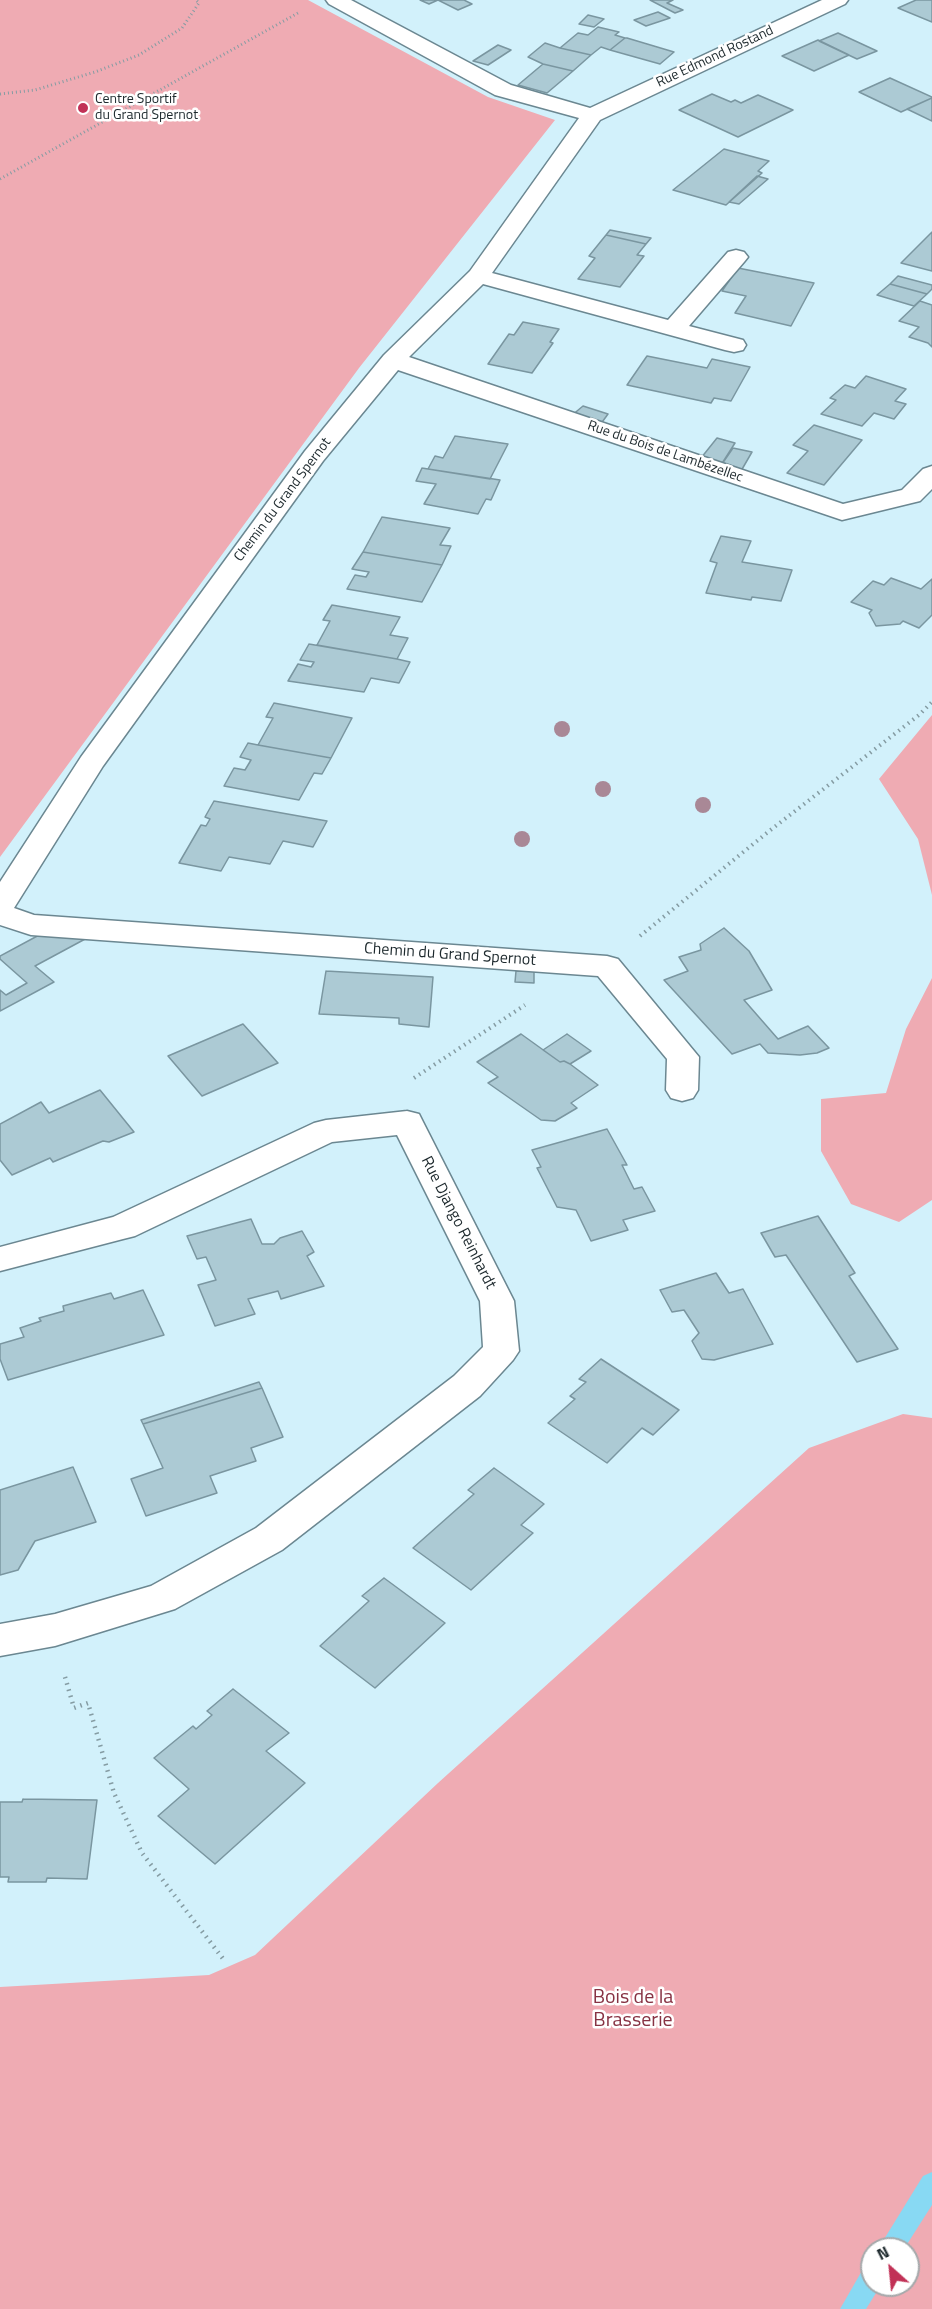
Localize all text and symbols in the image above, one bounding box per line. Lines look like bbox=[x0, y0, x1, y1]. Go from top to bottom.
street label: Rue Edmond Rostand bbox=[654, 22, 776, 92]
place label: Centre Sportif du Grand Spernot bbox=[95, 92, 198, 124]
marker: Centre Sportif du Grand Spernot bbox=[76, 101, 90, 115]
street label: Rue du Bois de Lambézellec bbox=[585, 417, 745, 487]
street label: Chemin du Grand Spernot bbox=[231, 435, 335, 565]
street label: Chemin du Grand Spernot bbox=[363, 939, 537, 971]
street label: Rue Django Reinhardt bbox=[416, 1153, 500, 1293]
park label: Bois de la Brasserie bbox=[593, 1986, 673, 2033]
north arrow bbox=[860, 2237, 920, 2297]
text: N bbox=[872, 2240, 893, 2266]

